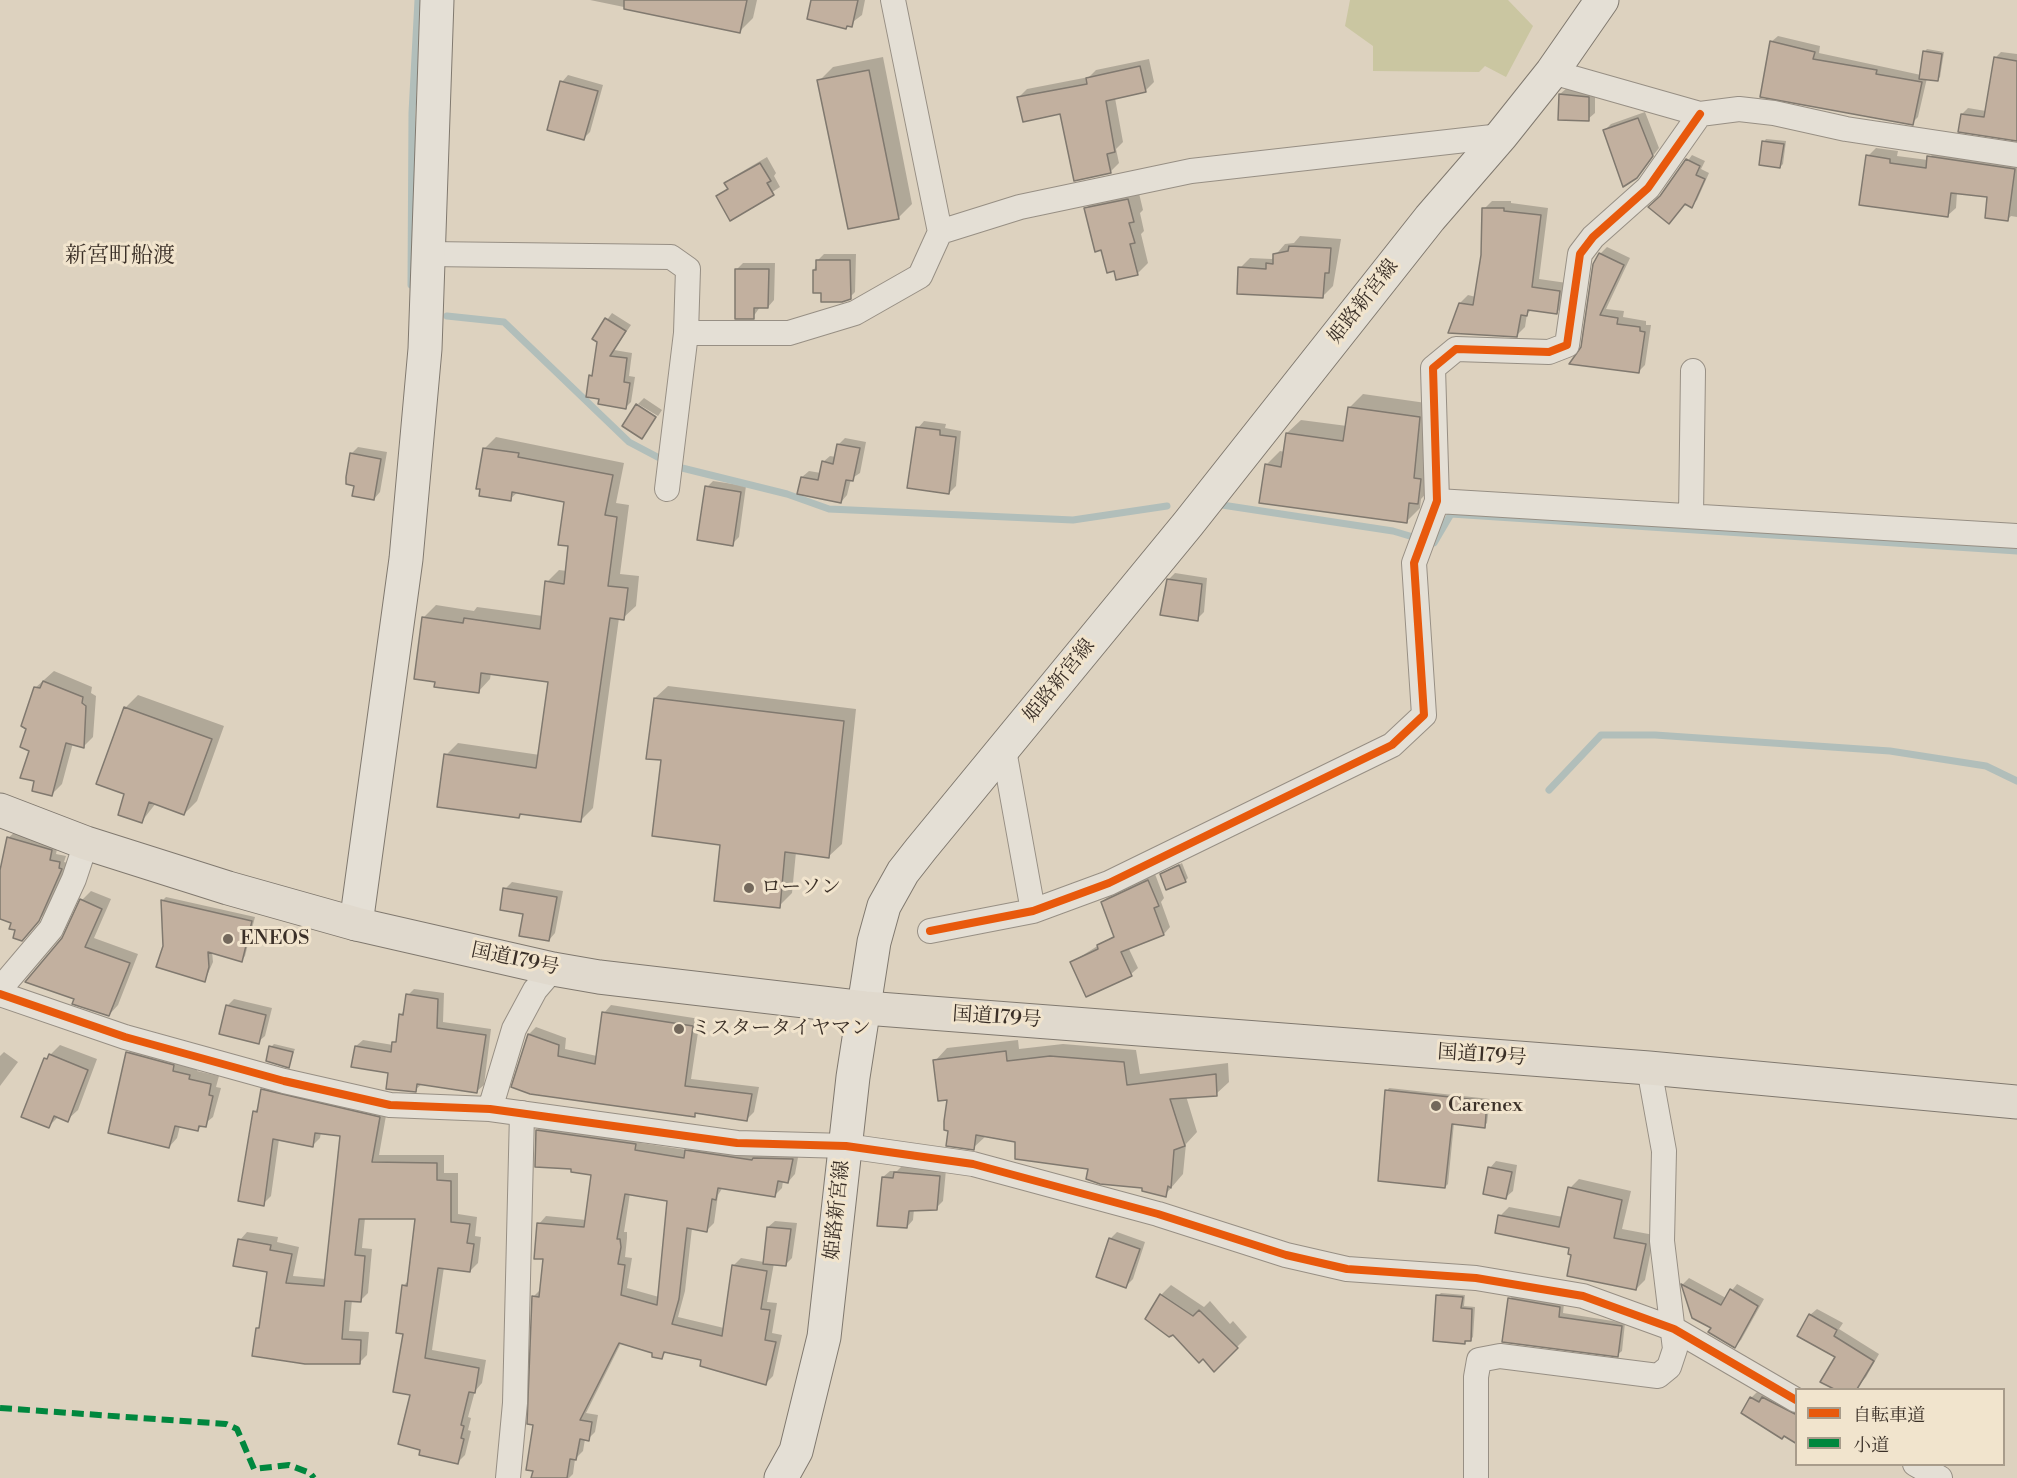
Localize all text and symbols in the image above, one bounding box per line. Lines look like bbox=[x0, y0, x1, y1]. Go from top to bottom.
district label: 新宮町船渡 bbox=[65, 244, 175, 270]
street label: 姫路新宮線 bbox=[1324, 255, 1404, 349]
street label: 姫路新宮線 bbox=[1019, 635, 1101, 727]
place label: ローソン bbox=[761, 876, 841, 900]
marker: ローソン bbox=[742, 881, 756, 895]
place label: ENEOS bbox=[240, 927, 309, 951]
marker: ENEOS bbox=[221, 932, 235, 946]
street label: 国道179号 bbox=[469, 939, 561, 981]
street label: 国道179号 bbox=[952, 1003, 1042, 1033]
place label: ミスタータイヤマン bbox=[691, 1017, 871, 1041]
marker: ミスタータイヤマン bbox=[672, 1022, 686, 1036]
street label: 国道179号 bbox=[1437, 1041, 1527, 1071]
place label: Carenex bbox=[1448, 1094, 1522, 1118]
marker: Carenex bbox=[1429, 1099, 1443, 1113]
street label: 姫路新宮線 bbox=[821, 1159, 855, 1261]
legend bbox=[1795, 1388, 2005, 1466]
text: 自転車道 bbox=[1853, 1404, 1925, 1427]
text: 小道 bbox=[1853, 1434, 1889, 1457]

